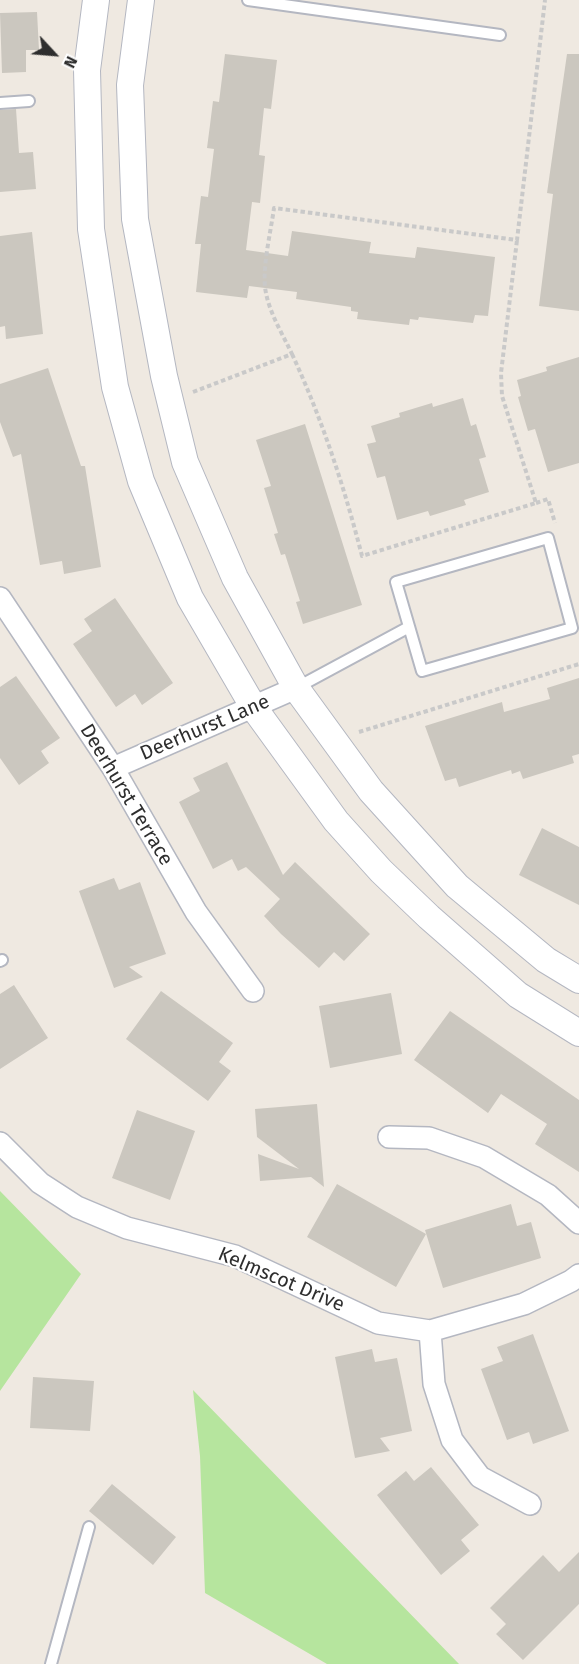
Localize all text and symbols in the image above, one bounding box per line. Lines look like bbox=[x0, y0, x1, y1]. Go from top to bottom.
north arrow bbox=[24, 24, 84, 84]
text: N bbox=[60, 53, 81, 71]
street label: Deerhurst Lane bbox=[137, 690, 273, 766]
street label: Deerhurst Terrace bbox=[74, 720, 178, 870]
street label: Kelmscot Drive bbox=[214, 1243, 348, 1317]

